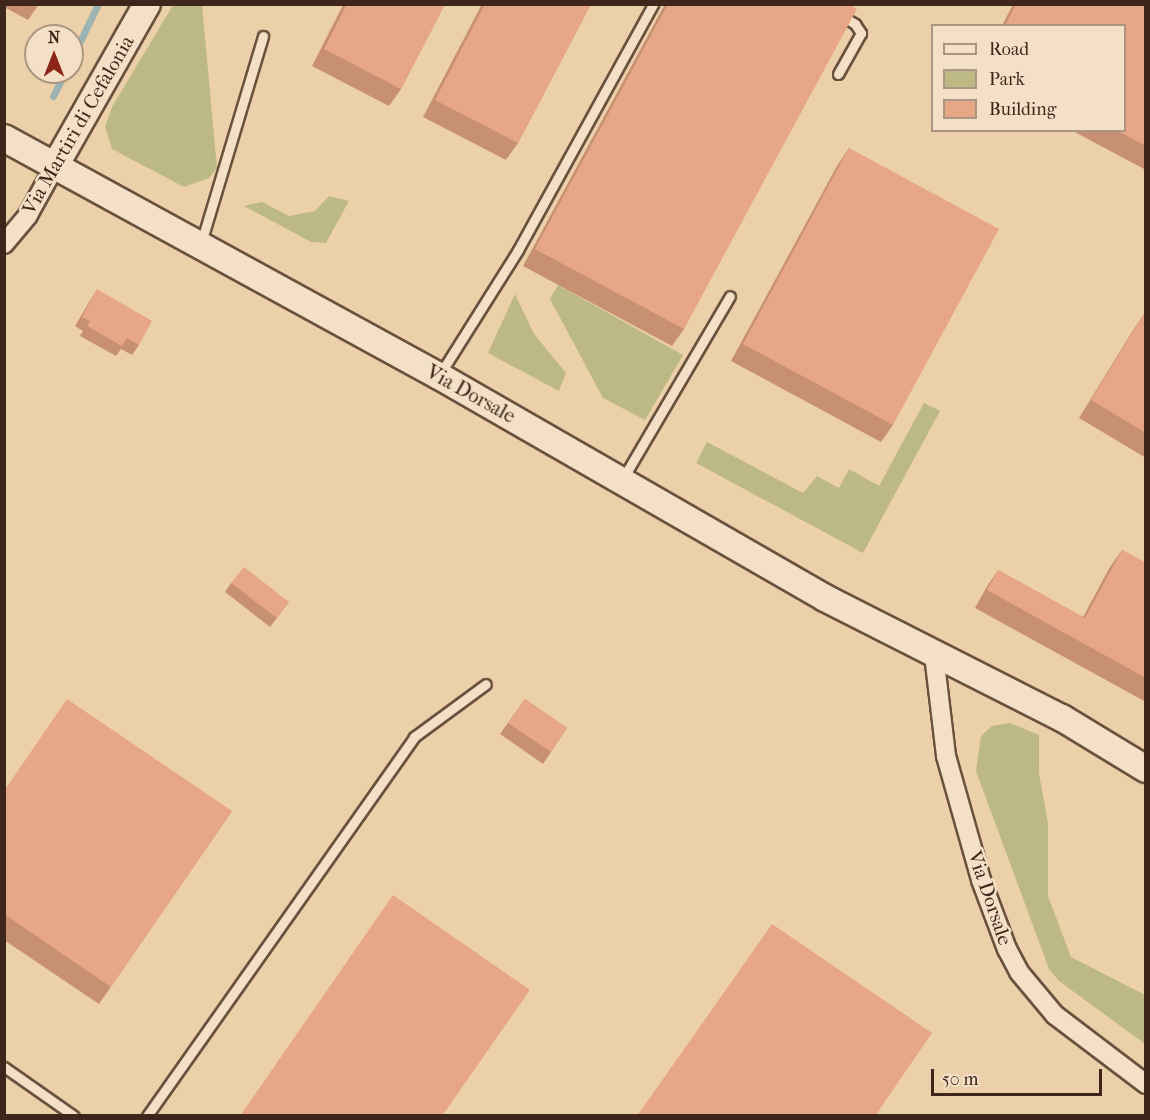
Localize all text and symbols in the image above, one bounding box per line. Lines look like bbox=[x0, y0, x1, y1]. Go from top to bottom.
north arrow bbox=[24, 24, 84, 84]
legend bbox=[931, 24, 1126, 132]
text: N bbox=[48, 28, 60, 47]
street label: Via Martiri di Cefalonia bbox=[17, 31, 139, 219]
text: Road bbox=[989, 39, 1029, 60]
text: Park bbox=[989, 69, 1025, 90]
text: Building bbox=[989, 99, 1056, 120]
street label: Via Dorsale bbox=[422, 360, 520, 428]
street label: Via Dorsale bbox=[963, 848, 1017, 948]
scale bar bbox=[934, 1057, 1105, 1095]
text: 50 m bbox=[942, 1069, 978, 1090]

